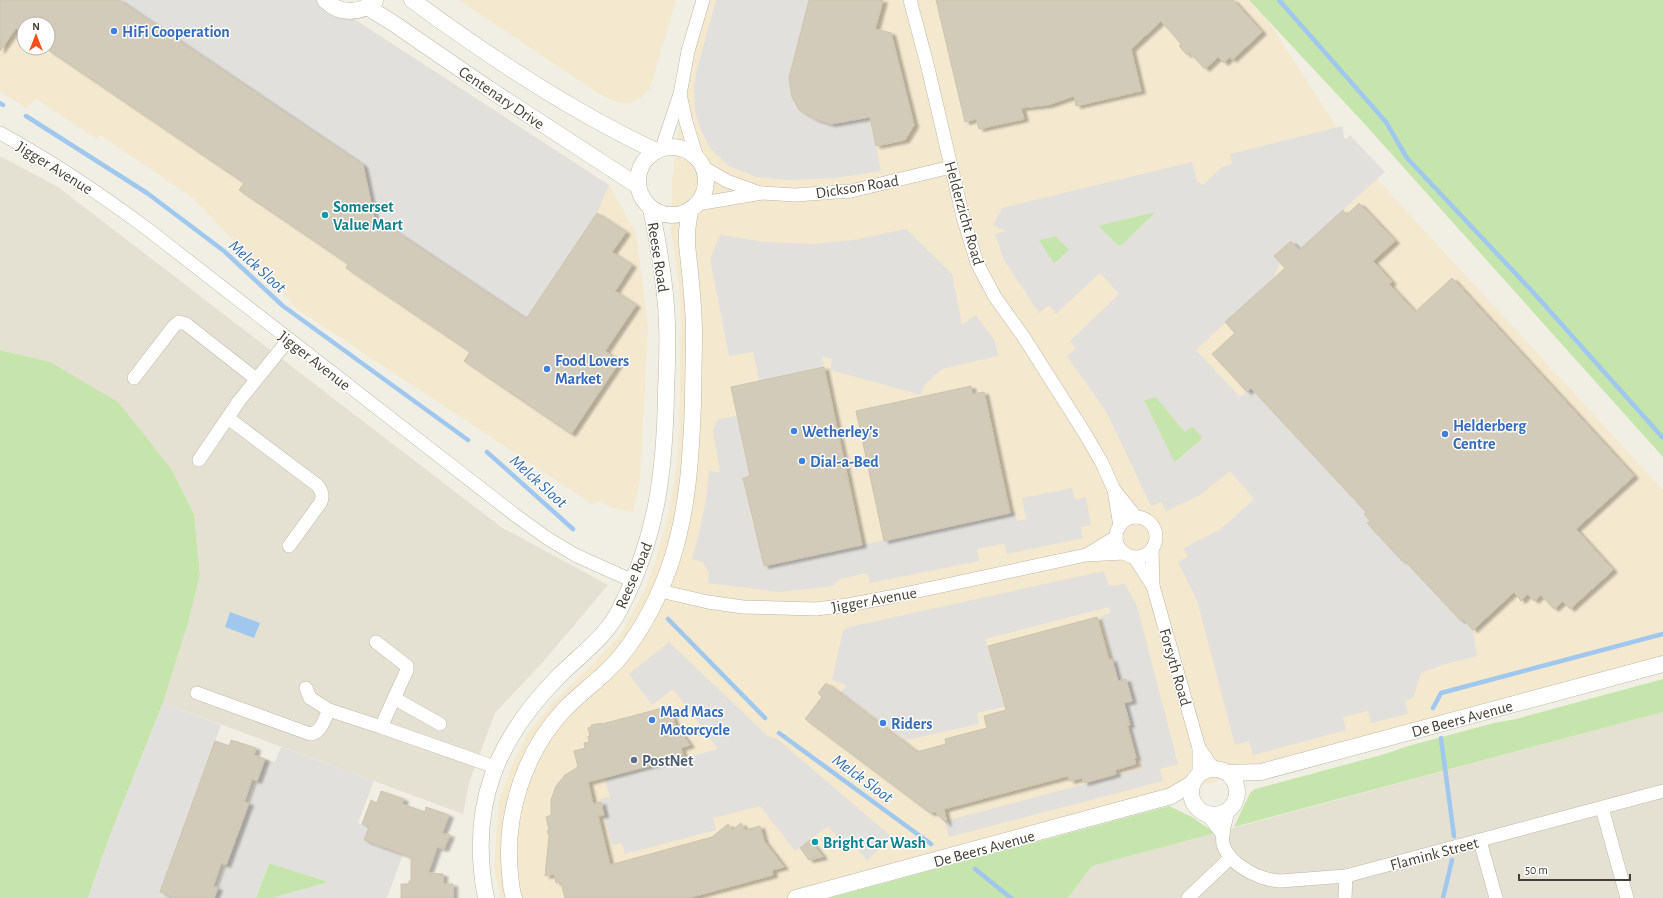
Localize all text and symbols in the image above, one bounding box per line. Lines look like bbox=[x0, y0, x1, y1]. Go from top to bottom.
north arrow bbox=[16, 16, 56, 56]
text: N bbox=[32, 21, 40, 32]
place label: HiFi Cooperation bbox=[122, 24, 230, 40]
marker: HiFi Cooperation bbox=[109, 26, 119, 36]
street label: Centenary Drive bbox=[455, 63, 547, 133]
street label: Jigger Avenue bbox=[14, 138, 95, 197]
street label: Helderzicht Road bbox=[942, 160, 987, 267]
street label: Dickson Road bbox=[814, 173, 900, 201]
place label: Somerset Value Mart bbox=[333, 199, 404, 233]
marker: Somerset Value Mart bbox=[320, 210, 330, 220]
street label: Reese Road bbox=[645, 221, 671, 293]
water label: Melck Sloot bbox=[226, 236, 290, 297]
street label: Jigger Avenue bbox=[275, 328, 353, 394]
place label: Food Lovers Market bbox=[555, 353, 629, 387]
marker: Food Lovers Market bbox=[542, 364, 552, 374]
place label: Helderberg Centre bbox=[1453, 418, 1527, 452]
place label: Wetherley's bbox=[802, 424, 878, 441]
marker: Wetherley's bbox=[789, 426, 799, 436]
marker: Helderberg Centre bbox=[1440, 429, 1450, 439]
water label: Melck Sloot bbox=[507, 451, 571, 512]
place label: Dial-a-Bed bbox=[810, 454, 879, 470]
marker: Dial-a-Bed bbox=[797, 456, 807, 466]
street label: Reese Road bbox=[613, 540, 655, 611]
street label: Jigger Avenue bbox=[830, 585, 918, 615]
street label: Forsyth Road bbox=[1155, 627, 1194, 708]
street label: De Beers Avenue bbox=[1410, 698, 1515, 740]
place label: Mad Macs Motorcycle bbox=[660, 704, 730, 739]
marker: Mad Macs Motorcycle bbox=[647, 715, 657, 725]
place label: Riders bbox=[891, 716, 932, 732]
marker: Riders bbox=[878, 718, 888, 728]
water label: Melck Sloot bbox=[829, 751, 896, 806]
place label: PostNet bbox=[642, 753, 694, 769]
marker: PostNet bbox=[629, 755, 639, 765]
street label: De Beers Avenue bbox=[932, 828, 1037, 870]
place label: Bright Car Wash bbox=[823, 835, 926, 851]
street label: Flamink Street bbox=[1388, 835, 1480, 873]
marker: Bright Car Wash bbox=[810, 837, 820, 847]
scale bar bbox=[1519, 856, 1630, 882]
text: 50 m bbox=[1525, 864, 1548, 876]

